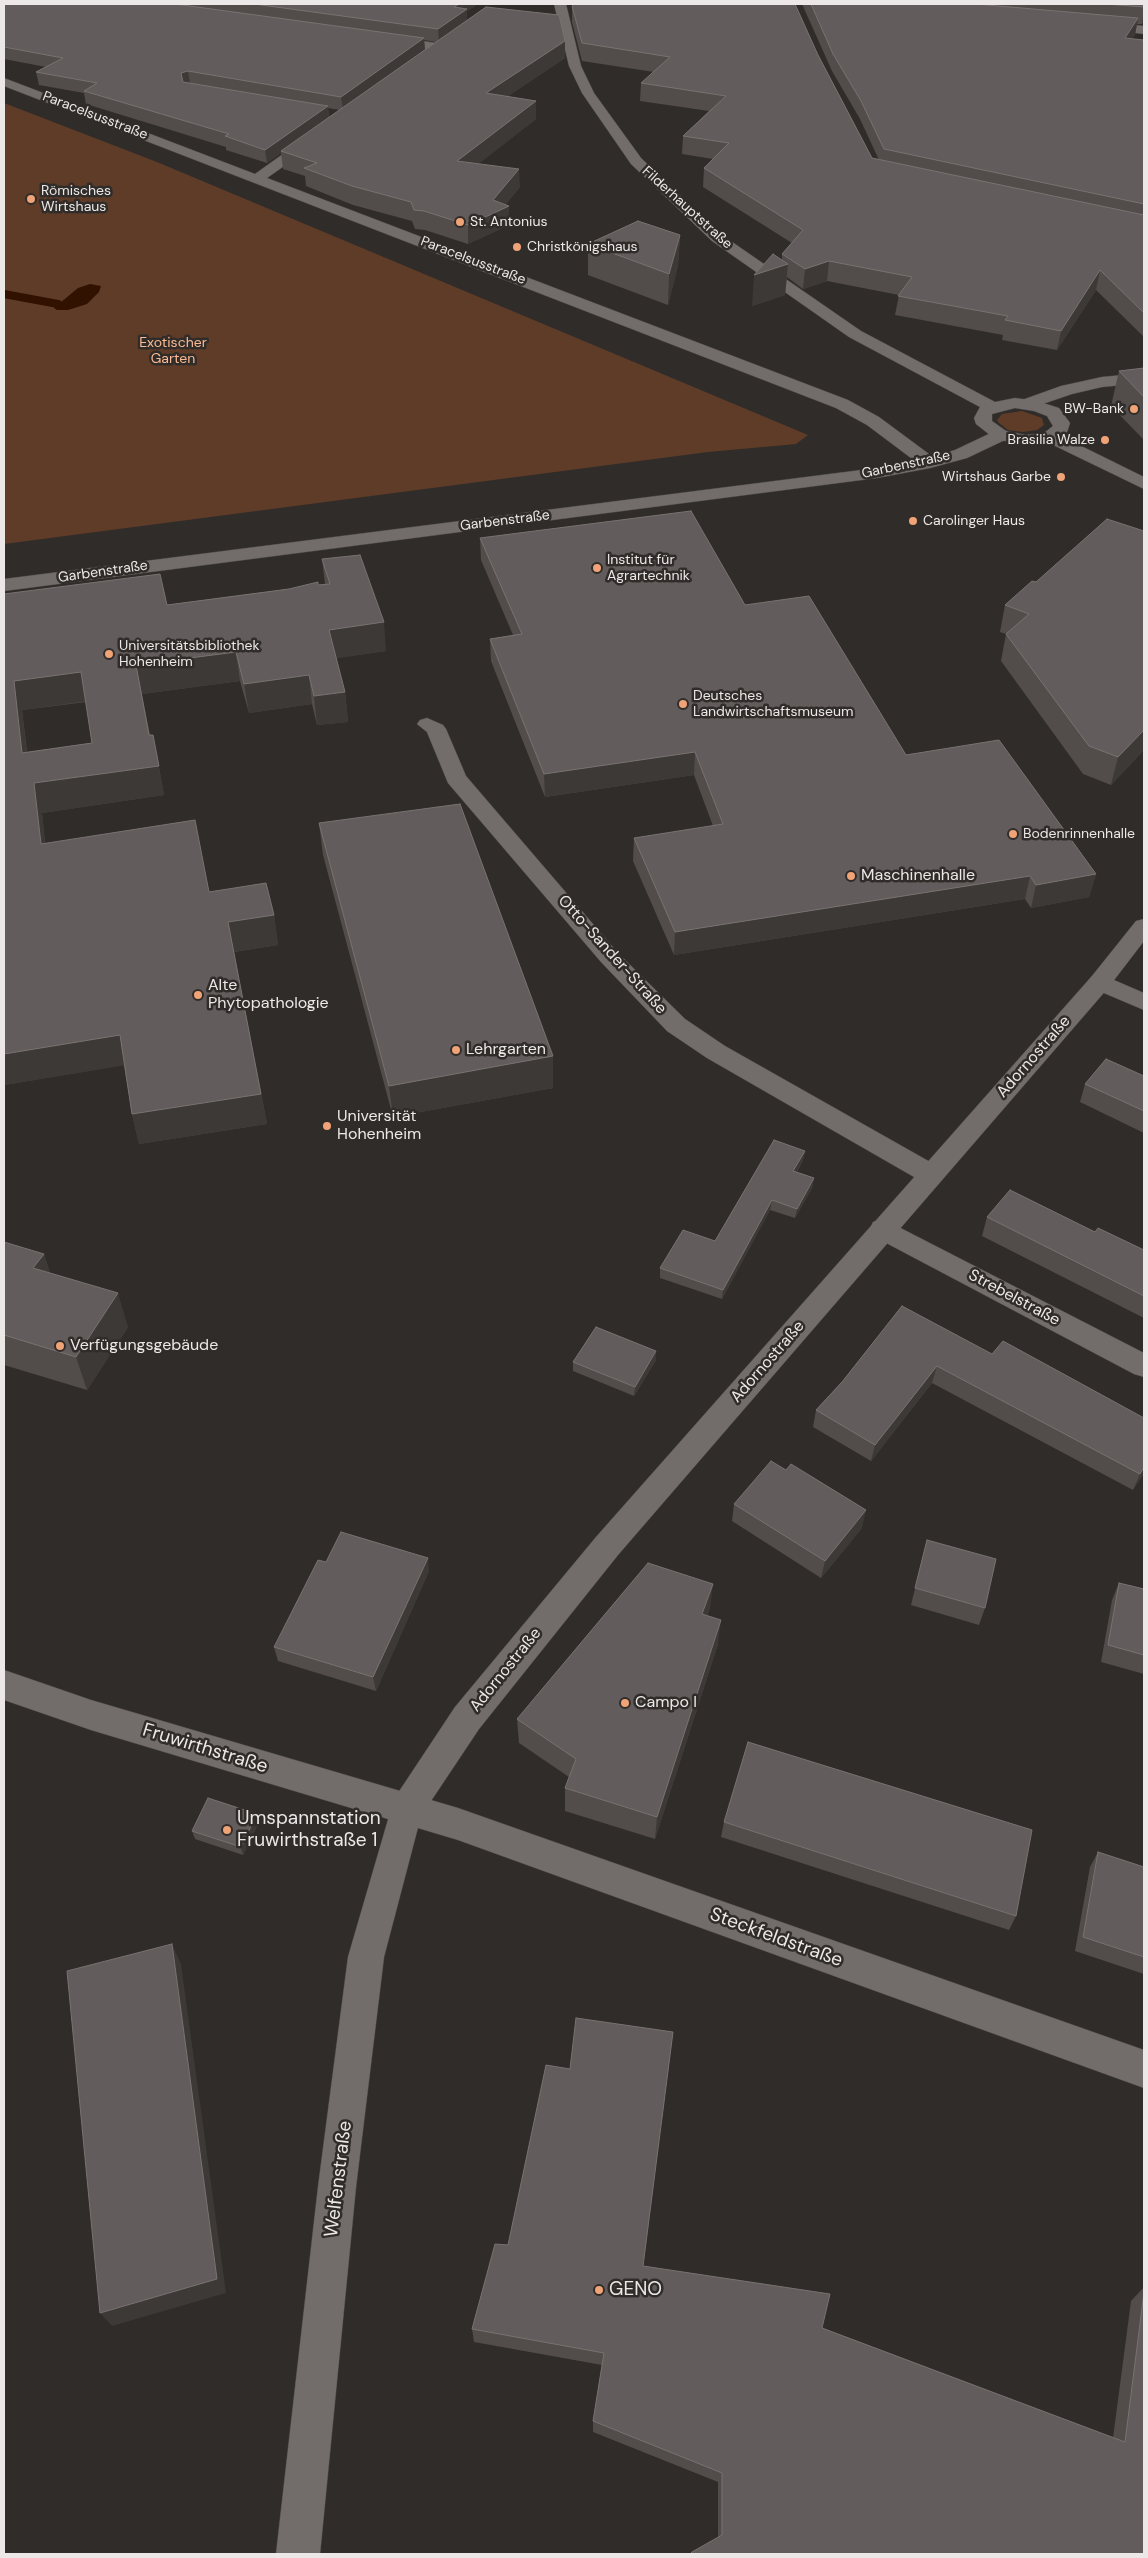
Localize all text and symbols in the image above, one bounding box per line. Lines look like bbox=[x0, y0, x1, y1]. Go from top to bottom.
street label: Paracelsusstraße bbox=[40, 88, 150, 144]
street label: Filderhauptstraße bbox=[638, 163, 736, 253]
place label: Römisches Wirtshaus bbox=[41, 183, 111, 216]
marker: Römisches Wirtshaus bbox=[25, 193, 37, 205]
place label: St. Antonius bbox=[470, 214, 547, 230]
marker: St. Antonius bbox=[454, 216, 466, 228]
street label: Paracelsusstraße bbox=[418, 233, 528, 289]
place label: Christkönigshaus bbox=[527, 239, 638, 255]
marker: Christkönigshaus bbox=[511, 241, 523, 253]
park label: Exotischer Garten bbox=[139, 335, 207, 368]
place label: BW-Bank bbox=[1064, 401, 1124, 417]
marker: BW-Bank bbox=[1128, 403, 1140, 415]
place label: Brasilia Walze bbox=[1008, 432, 1095, 448]
marker: Brasilia Walze bbox=[1099, 434, 1111, 446]
street label: Garbenstraße bbox=[860, 447, 952, 483]
place label: Wirtshaus Garbe bbox=[942, 469, 1051, 485]
marker: Wirtshaus Garbe bbox=[1055, 471, 1067, 483]
street label: Garbenstraße bbox=[459, 507, 551, 535]
place label: Carolinger Haus bbox=[923, 513, 1025, 529]
marker: Carolinger Haus bbox=[907, 515, 919, 527]
place label: Institut für Agrartechnik bbox=[607, 552, 690, 584]
street label: Garbenstraße bbox=[57, 557, 149, 587]
marker: Institut für Agrartechnik bbox=[591, 562, 603, 574]
place label: Universitätsbibliothek Hohenheim bbox=[119, 638, 259, 670]
marker: Universitätsbibliothek Hohenheim bbox=[103, 648, 115, 660]
place label: Deutsches Landwirtschaftsmuseum bbox=[693, 688, 853, 720]
marker: Deutsches Landwirtschaftsmuseum bbox=[677, 698, 689, 710]
place label: Bodenrinnenhalle bbox=[1023, 826, 1135, 842]
marker: Bodenrinnenhalle bbox=[1007, 828, 1019, 840]
place label: Maschinenhalle bbox=[861, 866, 975, 886]
marker: Maschinenhalle bbox=[845, 870, 857, 882]
street label: Otto-Sander-Straße bbox=[554, 892, 670, 1018]
place label: Alte Phytopathologie bbox=[208, 976, 329, 1014]
marker: Alte Phytopathologie bbox=[192, 989, 204, 1001]
street label: Adornostraße bbox=[993, 1012, 1075, 1102]
place label: Lehrgarten bbox=[466, 1040, 546, 1060]
marker: Lehrgarten bbox=[450, 1044, 462, 1056]
place label: Universität Hohenheim bbox=[337, 1107, 421, 1145]
marker: Universität Hohenheim bbox=[321, 1120, 333, 1132]
street label: Strebelstraße bbox=[965, 1266, 1063, 1330]
street label: Adornostraße bbox=[727, 1317, 809, 1407]
place label: Verfügungsgebäude bbox=[70, 1336, 218, 1356]
marker: Verfügungsgebäude bbox=[54, 1340, 66, 1352]
street label: Adornostraße bbox=[466, 1624, 546, 1716]
place label: Campo I bbox=[635, 1693, 697, 1713]
marker: Campo I bbox=[619, 1697, 631, 1709]
street label: Fruwirthstraße bbox=[140, 1719, 270, 1779]
place label: Umspannstation Fruwirthstraße 1 bbox=[237, 1808, 381, 1852]
marker: Umspannstation Fruwirthstraße 1 bbox=[221, 1824, 233, 1836]
street label: Steckfeldstraße bbox=[707, 1903, 845, 1973]
street label: Welfenstraße bbox=[321, 2119, 357, 2239]
place label: GENO bbox=[609, 2279, 662, 2301]
marker: GENO bbox=[593, 2284, 605, 2296]

